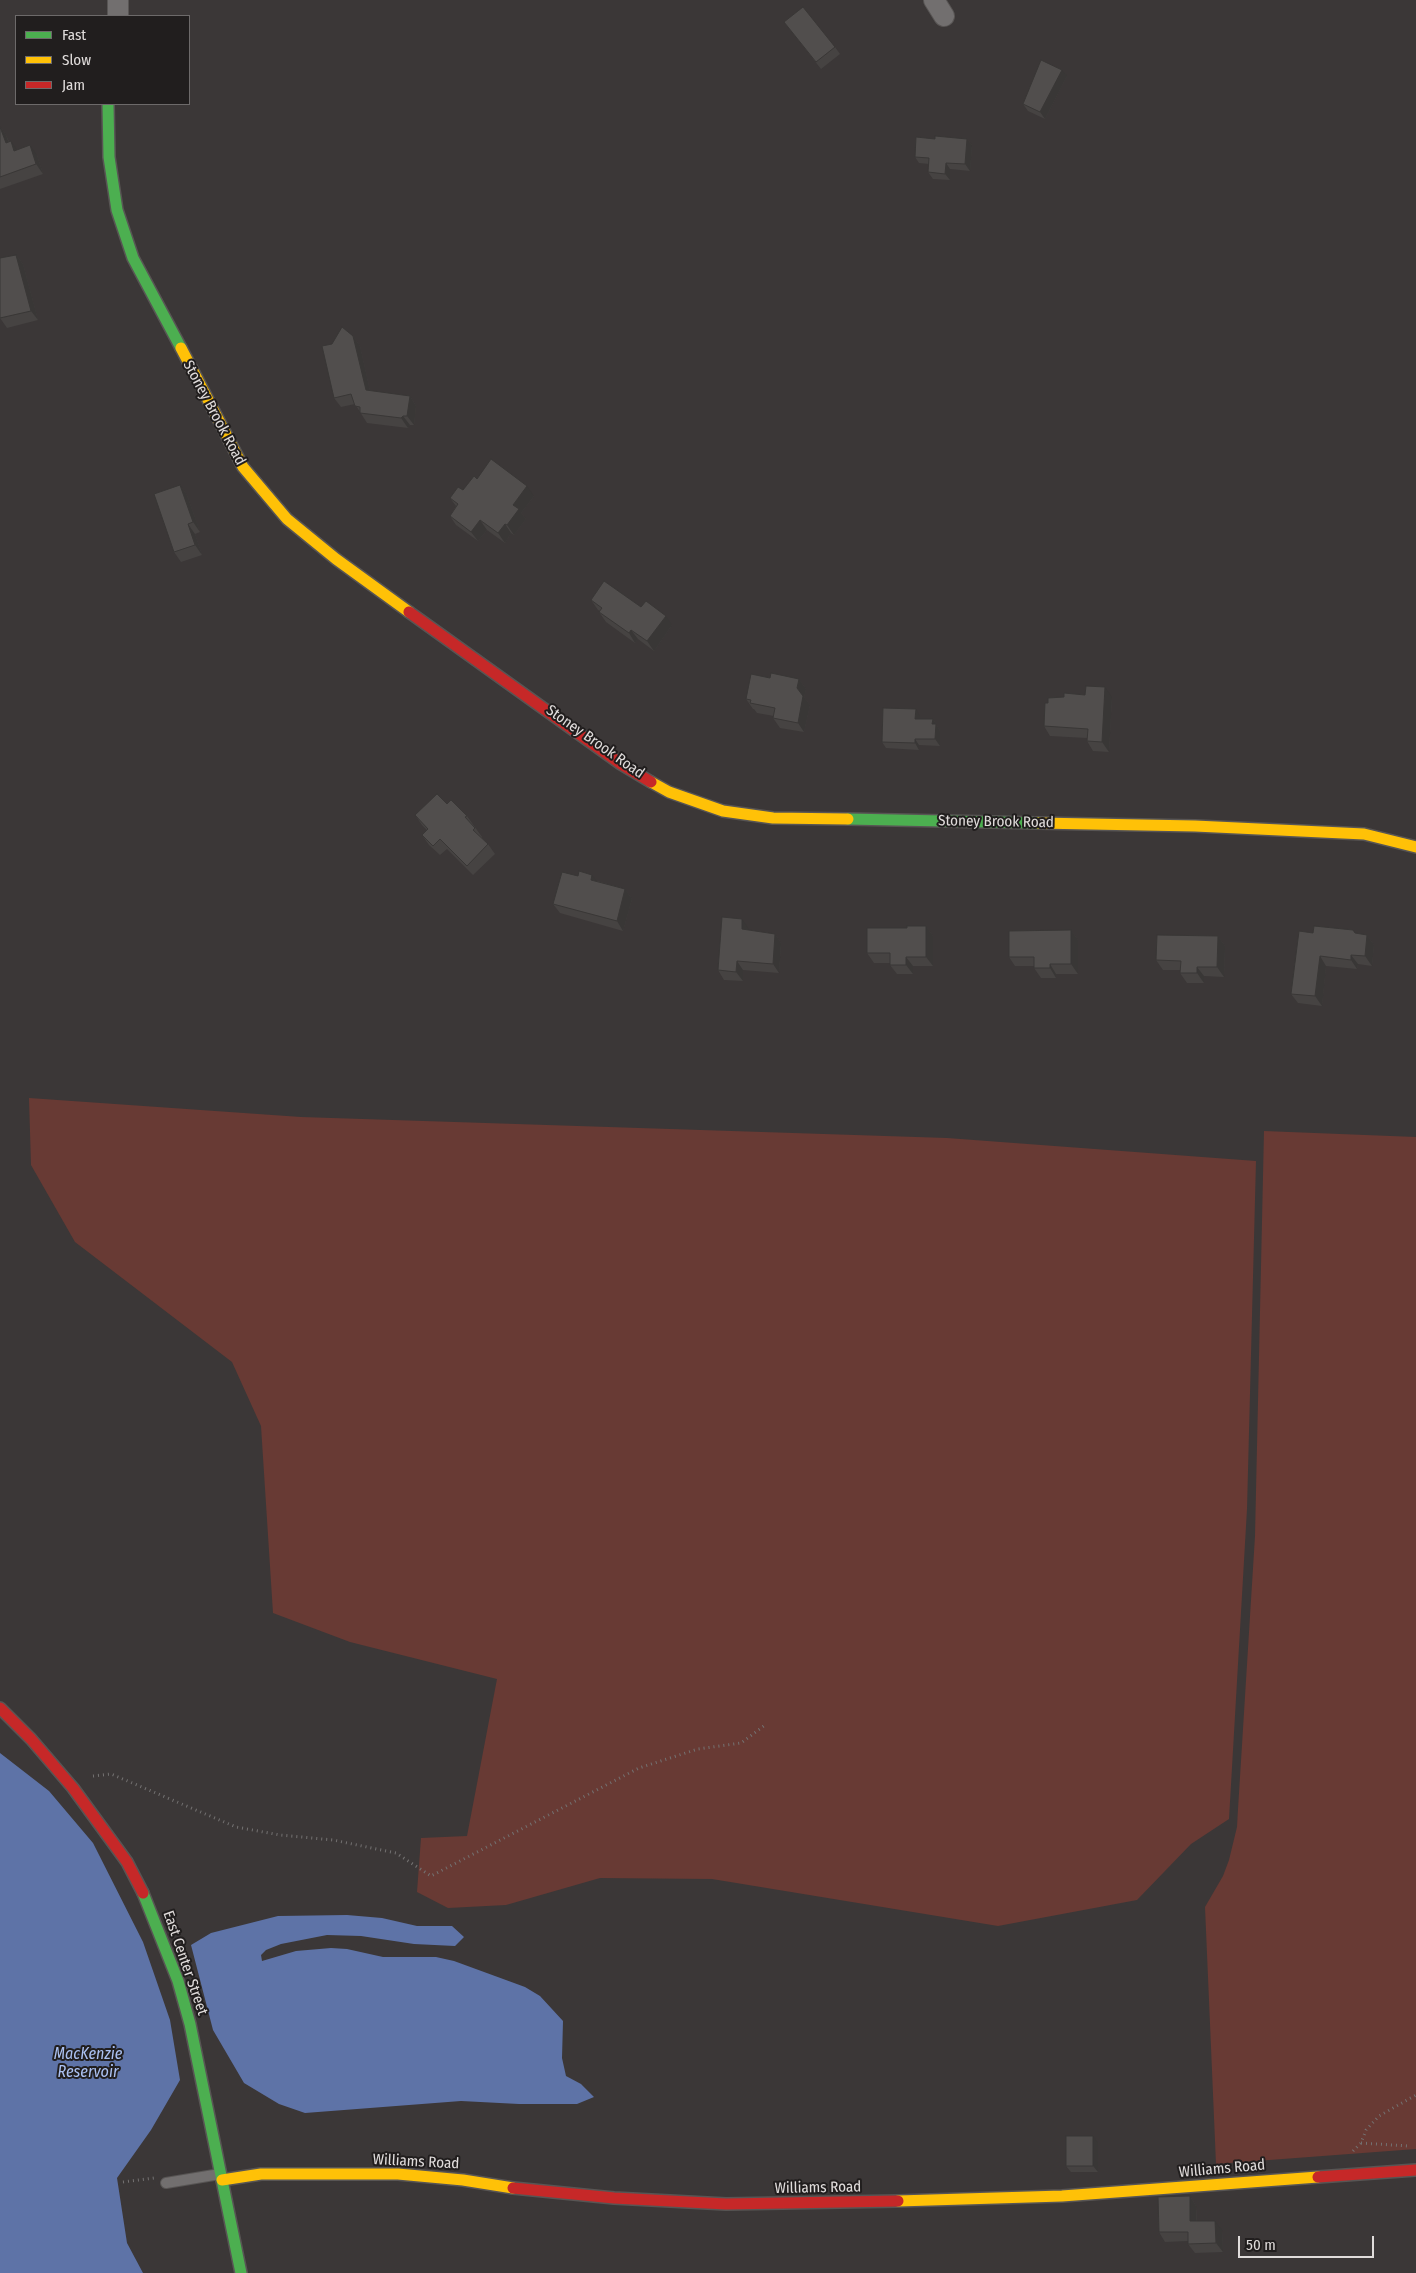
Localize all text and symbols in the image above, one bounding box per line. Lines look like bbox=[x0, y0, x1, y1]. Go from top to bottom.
legend bbox=[15, 15, 190, 105]
text: Fast bbox=[62, 26, 86, 44]
text: Slow bbox=[62, 51, 91, 69]
text: Jam bbox=[62, 76, 85, 94]
street label: Stoney Brook Road bbox=[179, 358, 249, 468]
street label: Stoney Brook Road bbox=[542, 701, 648, 783]
street label: Stoney Brook Road bbox=[938, 812, 1054, 832]
street label: East Center Street bbox=[159, 1908, 211, 2018]
water label: MacKenzie Reservoir bbox=[54, 2045, 122, 2083]
street label: Williams Road bbox=[372, 2151, 460, 2173]
street label: Williams Road bbox=[1178, 2156, 1266, 2182]
street label: Williams Road bbox=[775, 2178, 861, 2198]
scale bar bbox=[1241, 2226, 1377, 2258]
text: 50 m bbox=[1246, 2236, 1276, 2254]

